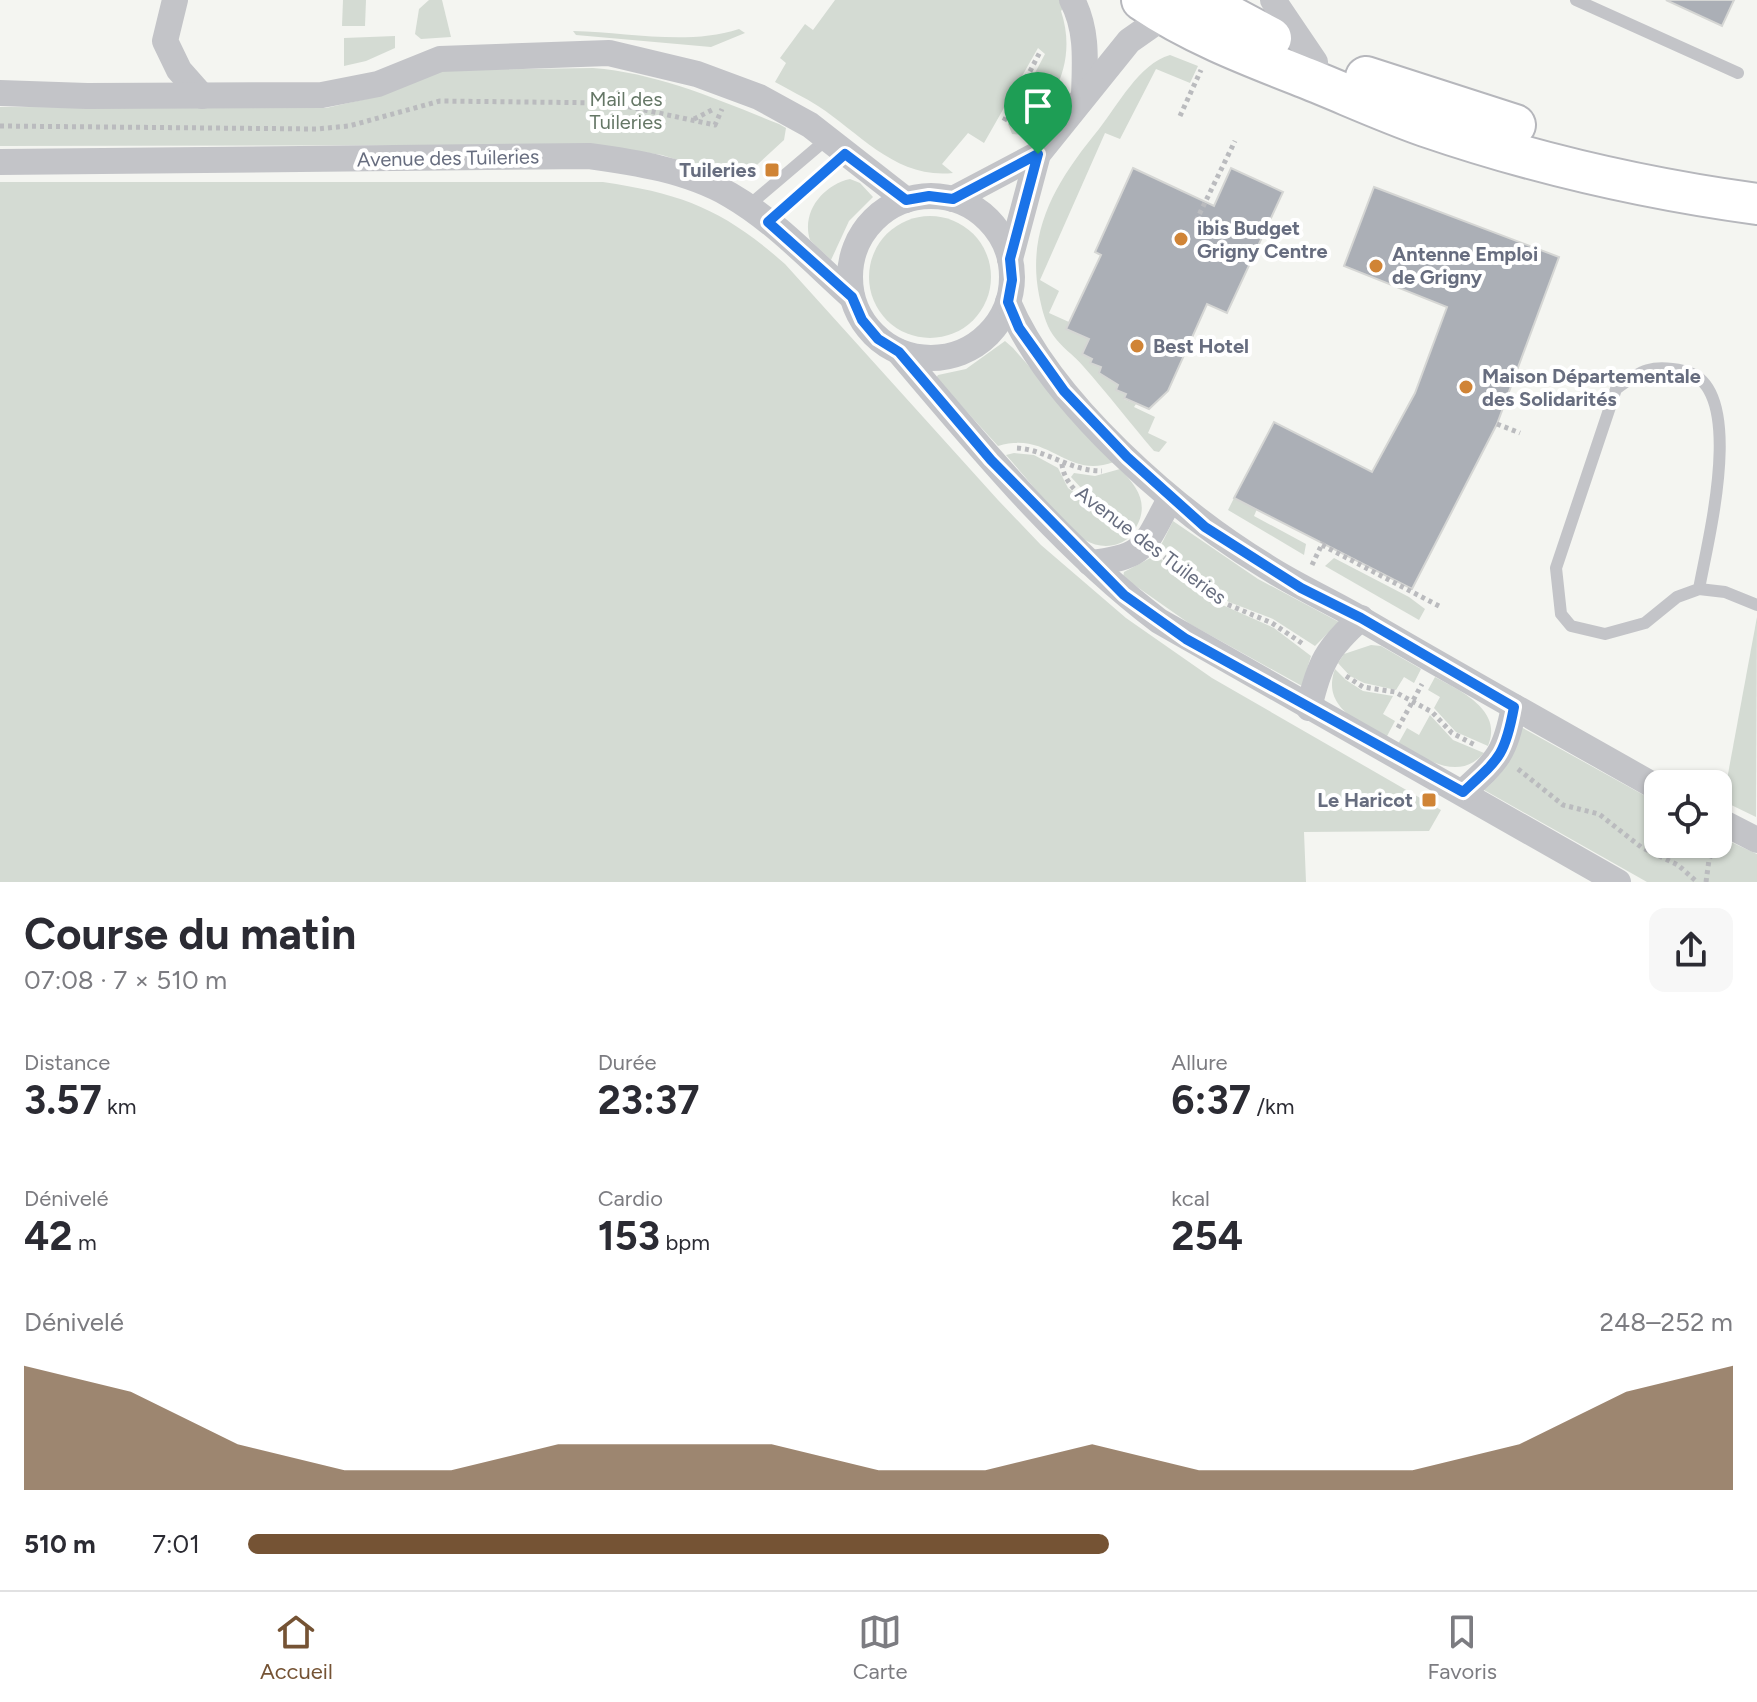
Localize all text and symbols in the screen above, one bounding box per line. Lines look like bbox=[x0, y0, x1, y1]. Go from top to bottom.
pin bbox=[1004, 72, 1072, 154]
icon: arrive bbox=[1016, 84, 1060, 128]
park label: Mail des Tuileries bbox=[589, 87, 663, 134]
street label: Avenue des Tuileries bbox=[357, 144, 539, 172]
place label: Tuileries bbox=[679, 158, 756, 182]
marker: Tuileries bbox=[763, 161, 781, 179]
place label: ibis Budget Grigny Centre bbox=[1197, 216, 1328, 263]
marker: ibis Budget Grigny Centre bbox=[1172, 230, 1190, 248]
place label: Antenne Emploi de Grigny bbox=[1392, 242, 1538, 289]
marker: Antenne Emploi de Grigny bbox=[1367, 257, 1385, 275]
place label: Best Hotel bbox=[1153, 334, 1249, 358]
marker: Best Hotel bbox=[1128, 337, 1146, 355]
place label: Maison Départementale des Solidarités bbox=[1482, 364, 1701, 411]
marker: Maison Départementale des Solidarités bbox=[1457, 378, 1475, 396]
street label: Avenue des Tuileries bbox=[1071, 481, 1231, 609]
map controls bbox=[1644, 770, 1732, 858]
button: locate bbox=[1644, 770, 1732, 858]
place label: Le Haricot bbox=[1317, 788, 1413, 812]
marker: Le Haricot bbox=[1420, 791, 1438, 809]
text: Course du matin bbox=[24, 907, 356, 960]
button: share bbox=[1649, 908, 1733, 992]
text: 07:08 · 7 × 510 m bbox=[24, 964, 227, 996]
text: Distance bbox=[24, 1049, 110, 1076]
text: Durée bbox=[598, 1049, 657, 1076]
text: Allure bbox=[1171, 1049, 1228, 1076]
text: 3.57 bbox=[24, 1076, 102, 1124]
text: 23:37 bbox=[598, 1076, 700, 1124]
text: 6:37 bbox=[1171, 1076, 1251, 1124]
text: km bbox=[102, 1093, 136, 1120]
text: /km bbox=[1251, 1093, 1294, 1120]
text: Dénivelé bbox=[24, 1185, 109, 1212]
text: Cardio bbox=[598, 1185, 663, 1212]
text: kcal bbox=[1171, 1185, 1210, 1212]
text: 42 bbox=[24, 1212, 72, 1260]
text: 153 bbox=[598, 1212, 660, 1260]
text: 254 bbox=[1171, 1212, 1243, 1260]
text: m bbox=[72, 1229, 97, 1256]
text: bpm bbox=[660, 1229, 710, 1256]
text: Dénivelé bbox=[24, 1306, 124, 1338]
text: 248–252 m bbox=[1599, 1306, 1733, 1338]
text: 510 m bbox=[24, 1528, 96, 1560]
text: 7:01 bbox=[152, 1528, 200, 1560]
tab: Accueil bbox=[260, 1610, 333, 1685]
tab: Carte bbox=[853, 1610, 907, 1685]
tab: Favoris bbox=[1427, 1610, 1497, 1685]

